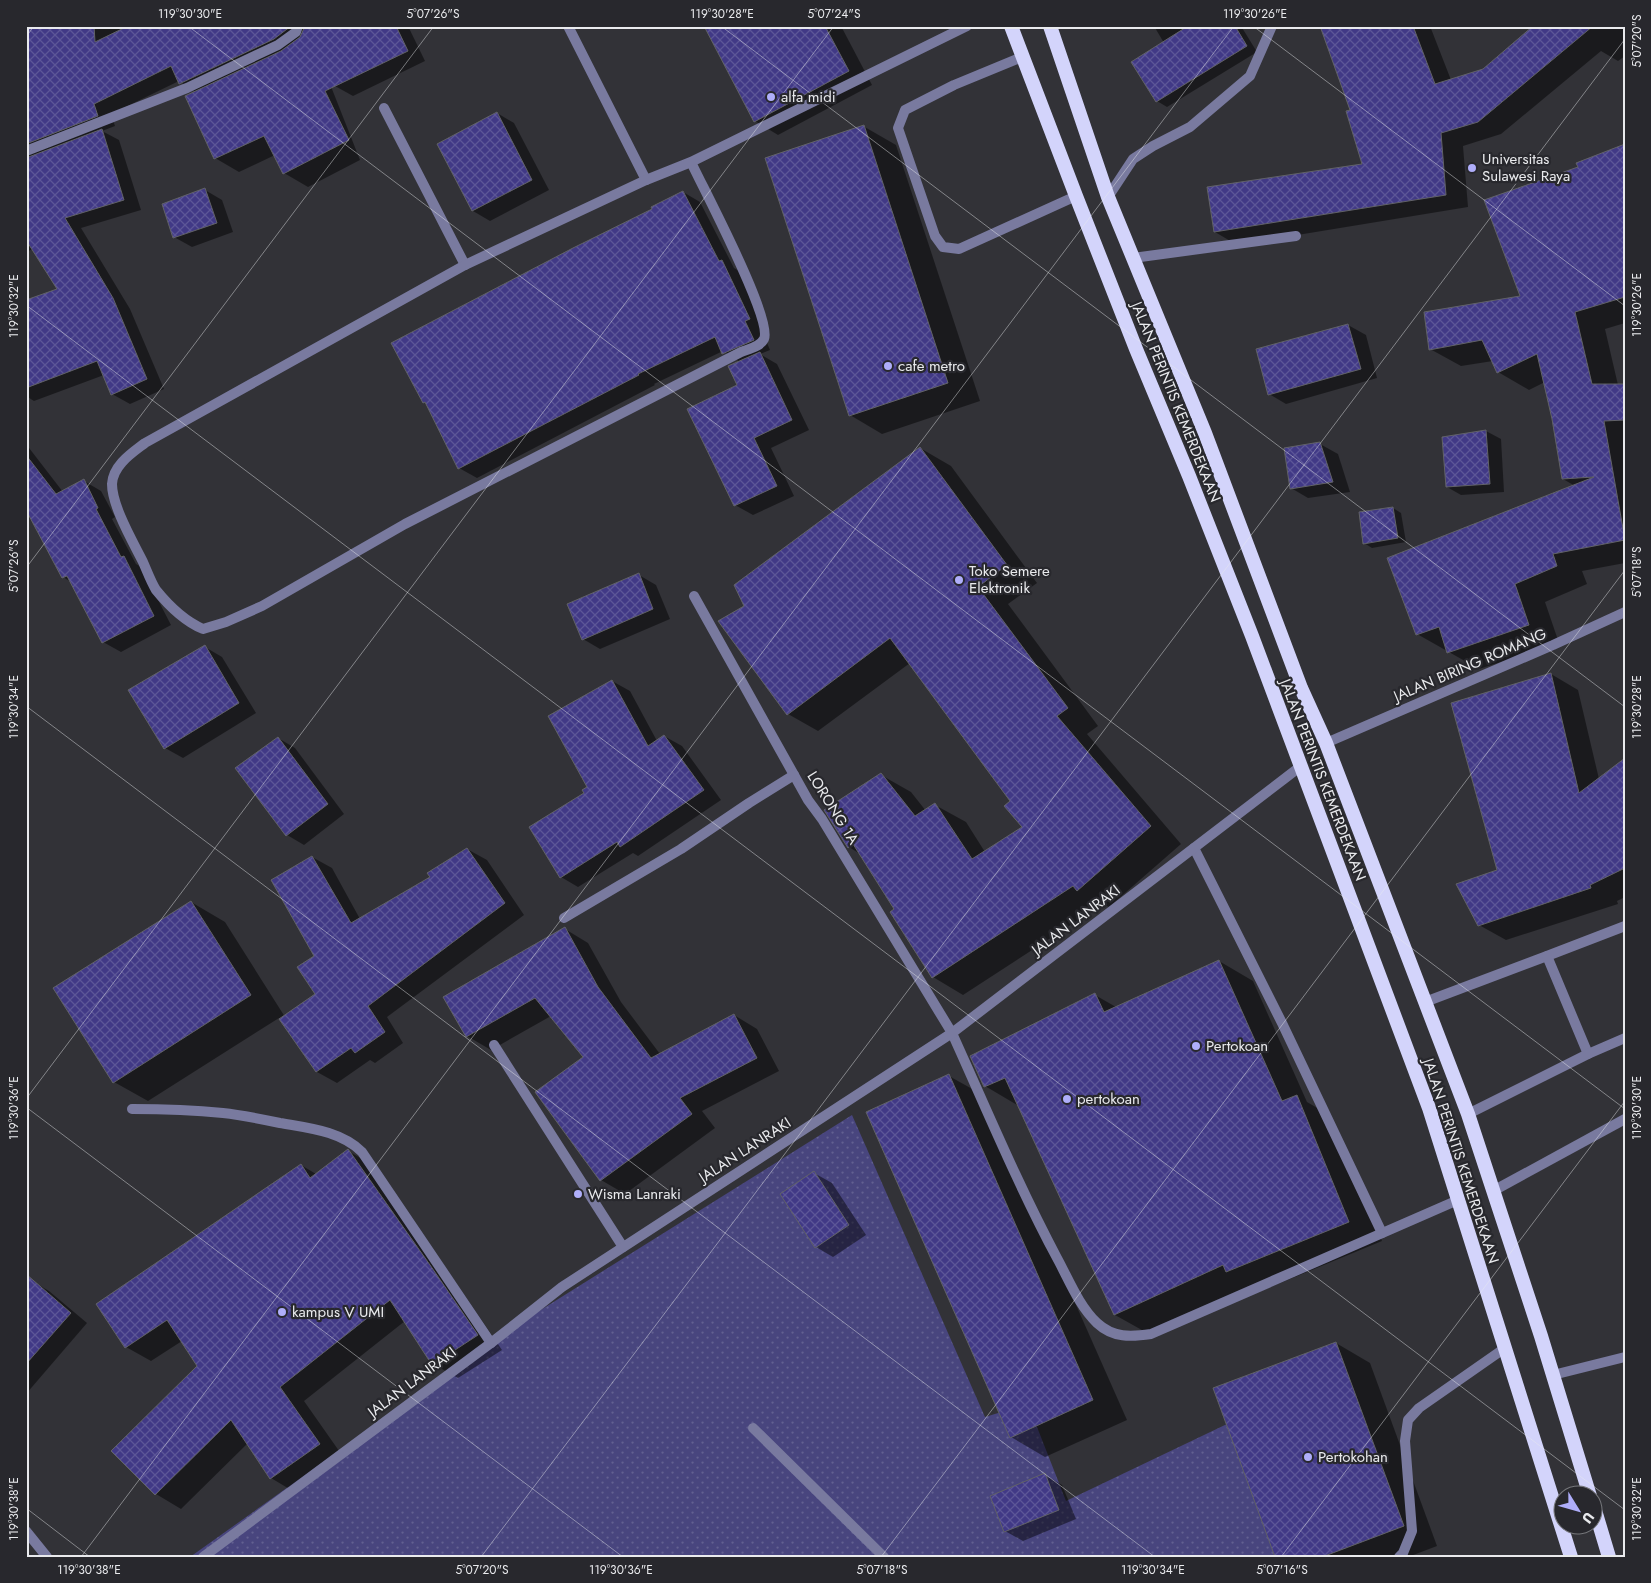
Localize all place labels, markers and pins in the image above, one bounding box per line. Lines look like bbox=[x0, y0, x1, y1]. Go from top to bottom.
place label: alfa midi bbox=[781, 86, 836, 108]
marker: alfa midi bbox=[765, 91, 777, 103]
place label: Universitas Sulawesi Raya bbox=[1482, 148, 1570, 187]
marker: Universitas Sulawesi Raya bbox=[1466, 162, 1478, 174]
place label: cafe metro bbox=[898, 355, 965, 377]
marker: cafe metro bbox=[882, 360, 894, 372]
place label: Toko Semere Elektronik bbox=[969, 560, 1050, 599]
marker: Toko Semere Elektronik bbox=[953, 574, 965, 586]
place label: Pertokoan bbox=[1206, 1035, 1268, 1057]
marker: Pertokoan bbox=[1190, 1040, 1202, 1052]
place label: pertokoan bbox=[1077, 1088, 1140, 1110]
marker: pertokoan bbox=[1061, 1093, 1073, 1105]
place label: Wisma Lanraki bbox=[588, 1183, 681, 1205]
marker: Wisma Lanraki bbox=[572, 1188, 584, 1200]
place label: kampus V UMI bbox=[292, 1301, 384, 1323]
marker: kampus V UMI bbox=[276, 1306, 288, 1318]
place label: Pertokohan bbox=[1318, 1446, 1388, 1468]
marker: Pertokohan bbox=[1302, 1451, 1314, 1463]

